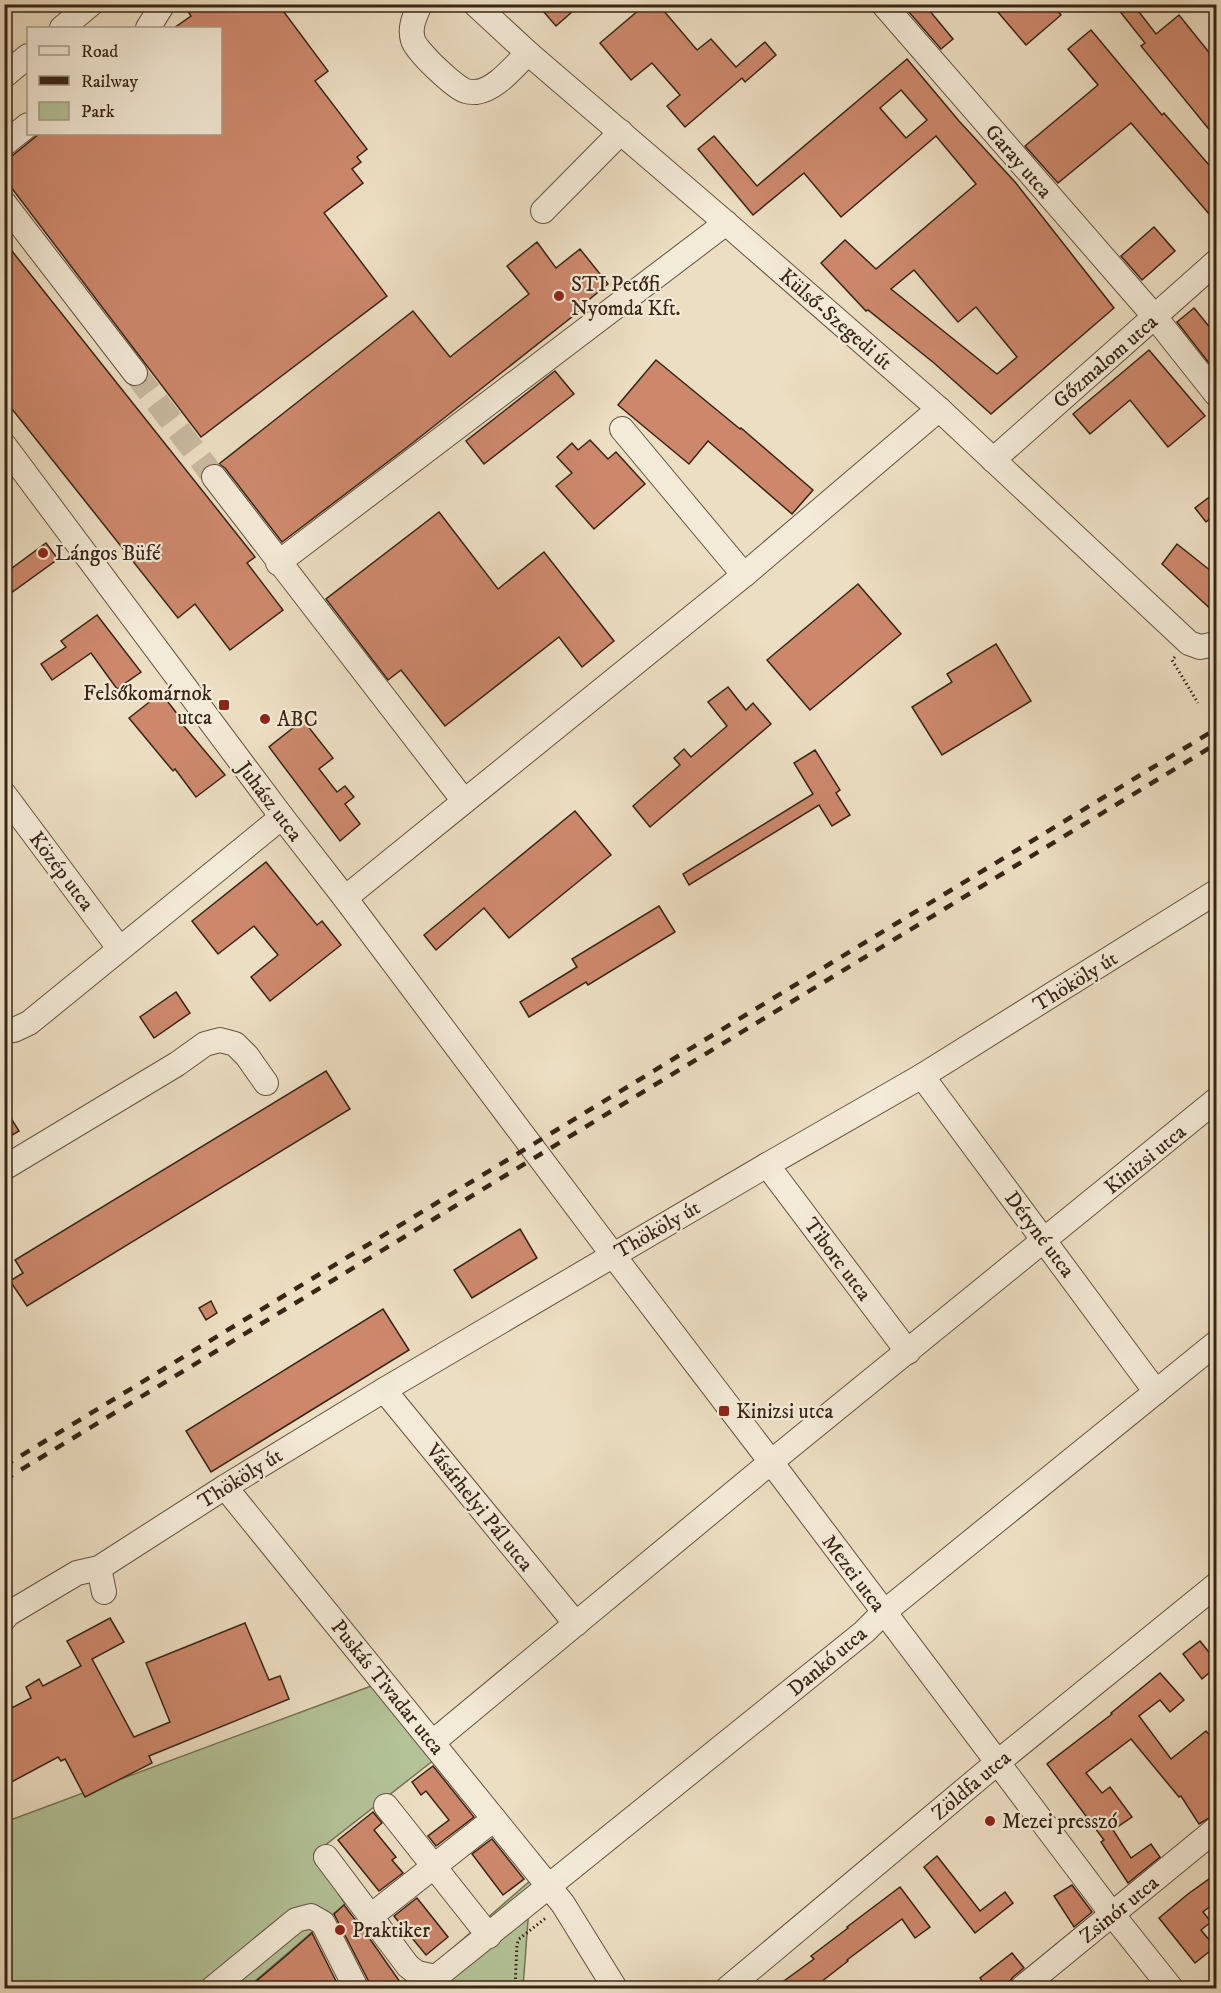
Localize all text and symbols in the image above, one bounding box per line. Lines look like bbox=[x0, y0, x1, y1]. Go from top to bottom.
legend bbox=[27, 27, 222, 135]
text: Road bbox=[81, 41, 118, 63]
text: Railway bbox=[81, 71, 139, 93]
text: Park bbox=[81, 101, 115, 123]
street label: Garay utca bbox=[979, 119, 1057, 204]
street label: Külső-Szegedi út bbox=[773, 263, 898, 376]
place label: STI Petőfi Nyomda Kft. bbox=[571, 272, 681, 322]
marker: STI Petőfi Nyomda Kft. bbox=[552, 289, 566, 303]
street label: Gőzmalom utca bbox=[1048, 309, 1163, 414]
place label: Lángos Büfé bbox=[55, 541, 161, 567]
marker: Lángos Büfé bbox=[36, 546, 50, 560]
place label: Felsőkomárnok utca bbox=[83, 681, 213, 731]
marker: Felsőkomárnok utca bbox=[217, 698, 231, 712]
place label: ABC bbox=[277, 707, 318, 733]
marker: ABC bbox=[258, 712, 272, 726]
street label: Juhász utca bbox=[229, 755, 308, 847]
street label: Közép utca bbox=[23, 827, 99, 916]
street label: Thököly út bbox=[1028, 946, 1123, 1018]
street label: Kinizsi utca bbox=[1100, 1119, 1192, 1201]
street label: Déryné utca bbox=[998, 1186, 1080, 1283]
street label: Thököly út bbox=[610, 1195, 705, 1265]
street label: Tiborc utca bbox=[798, 1213, 877, 1306]
place label: Kinizsi utca bbox=[736, 1399, 834, 1425]
marker: Kinizsi utca bbox=[717, 1404, 731, 1418]
street label: Vásárhelyi Pál utca bbox=[419, 1438, 539, 1577]
street label: Thököly út bbox=[193, 1443, 288, 1515]
street label: Mezei utca bbox=[816, 1530, 891, 1617]
street label: Puskás Tivadar utca bbox=[325, 1615, 450, 1760]
street label: Dankó utca bbox=[783, 1621, 873, 1702]
street label: Zöldfa utca bbox=[927, 1745, 1017, 1826]
place label: Mezei presszó bbox=[1002, 1809, 1118, 1835]
marker: Mezei presszó bbox=[983, 1814, 997, 1828]
street label: Zsinór utca bbox=[1075, 1870, 1164, 1949]
place label: Praktiker bbox=[352, 1918, 430, 1944]
marker: Praktiker bbox=[333, 1923, 347, 1937]

